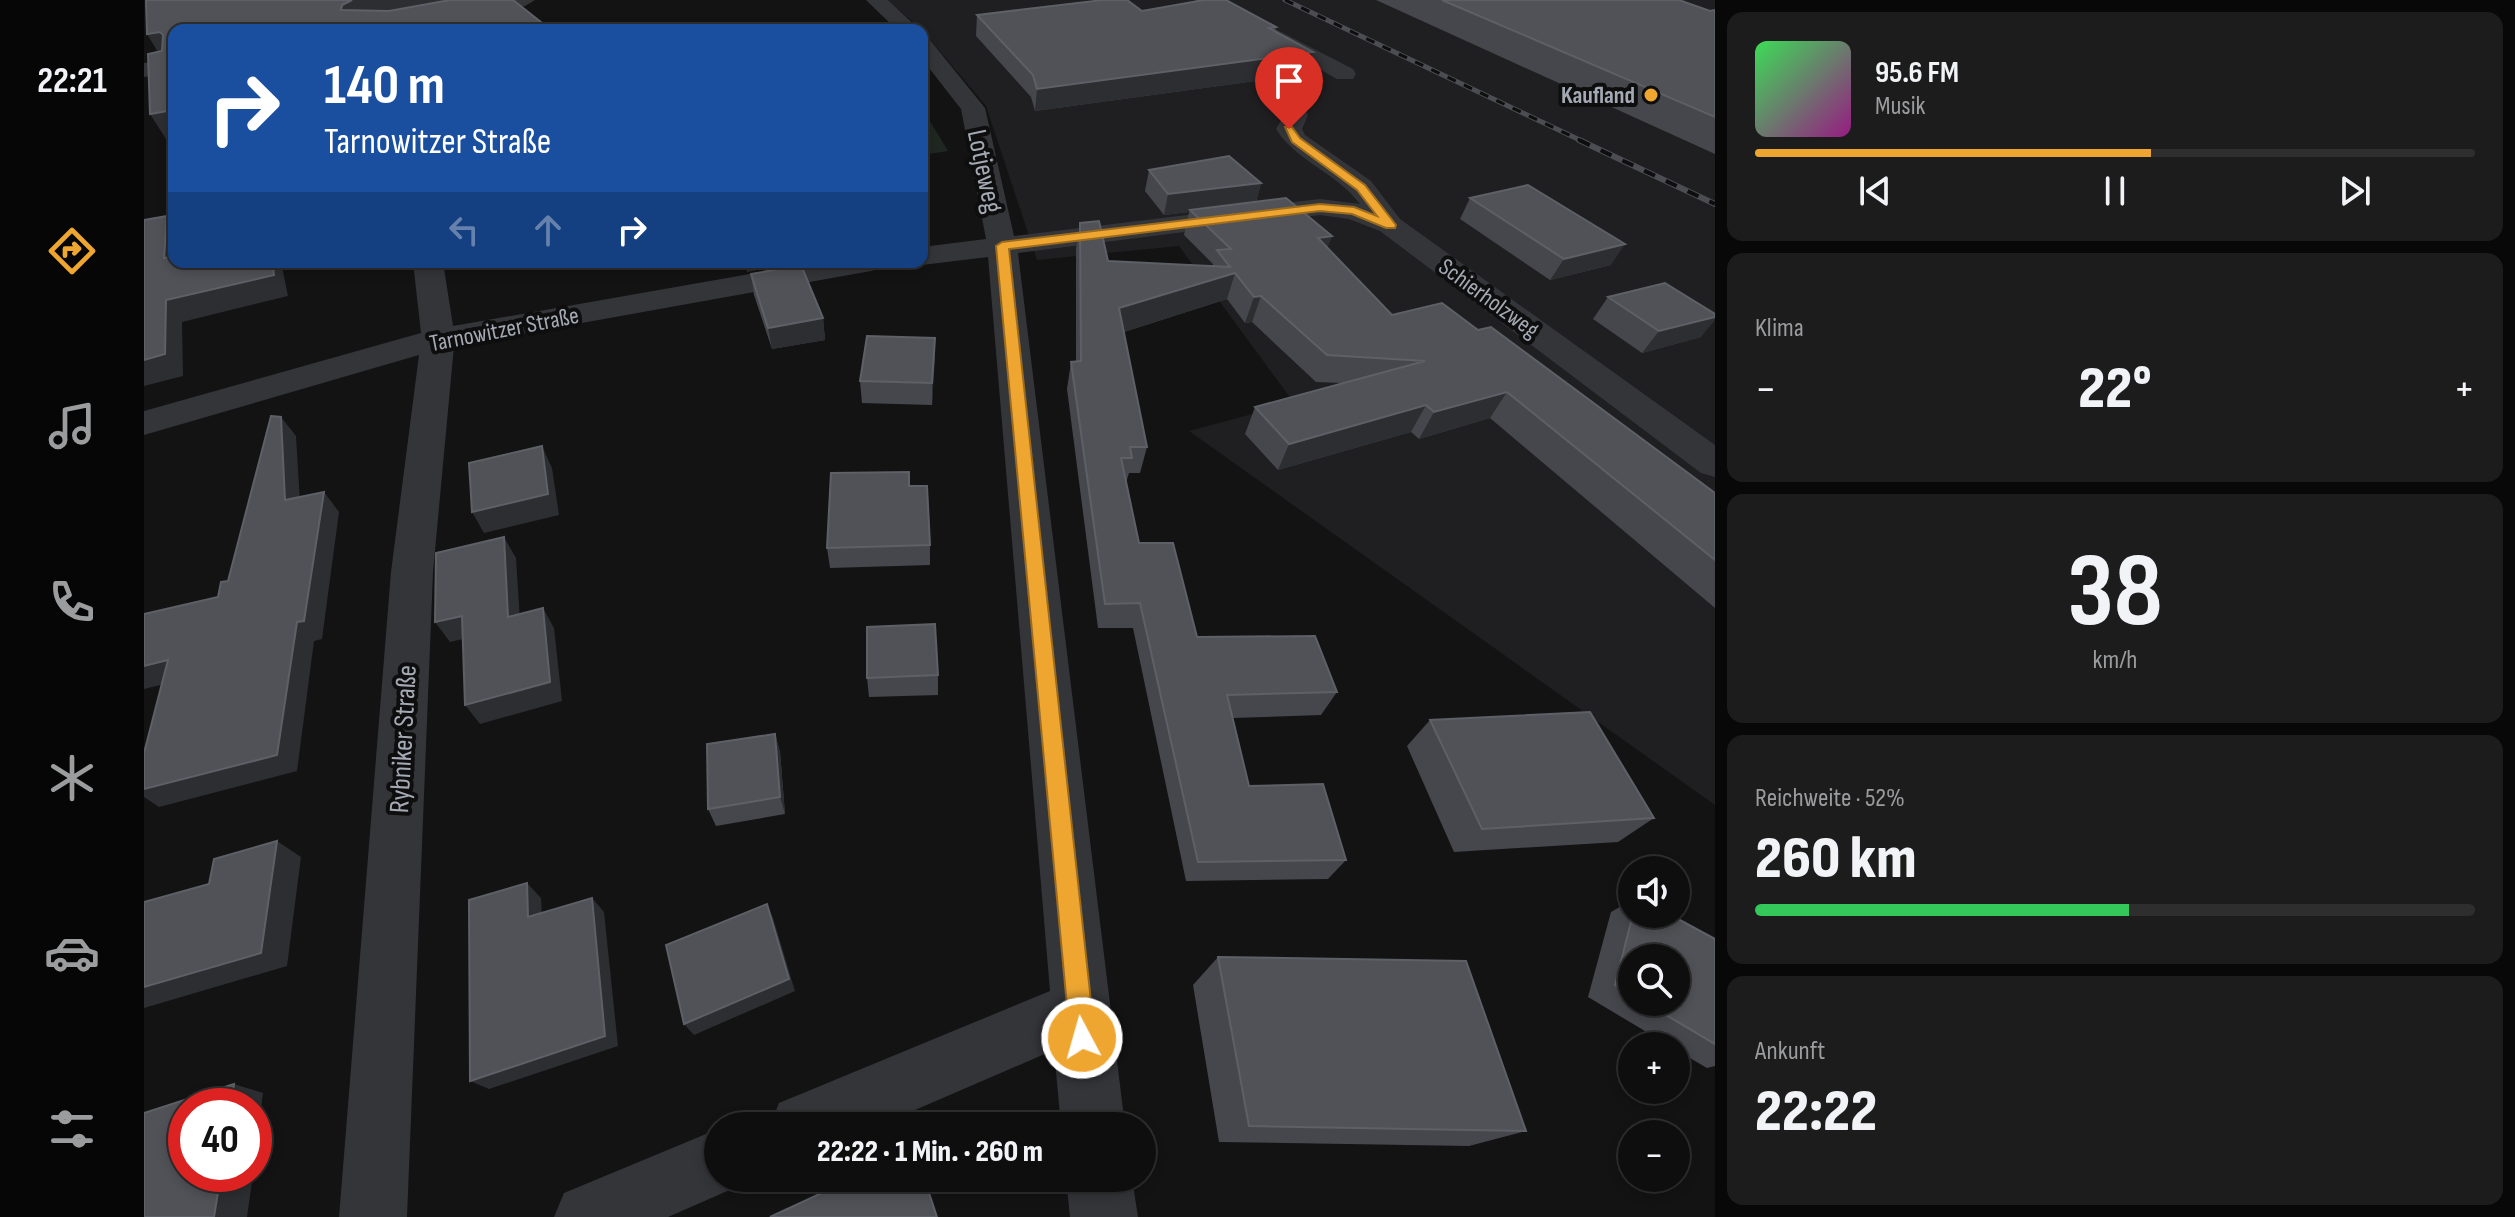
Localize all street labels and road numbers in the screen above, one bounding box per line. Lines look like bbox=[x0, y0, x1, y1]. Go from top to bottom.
street label: Lotjeweg bbox=[960, 127, 1009, 216]
street label: Schierholzweg bbox=[1433, 252, 1545, 345]
street label: Tarnowitzer Straße bbox=[427, 301, 581, 358]
street label: Rybniker Straße bbox=[383, 664, 424, 814]

